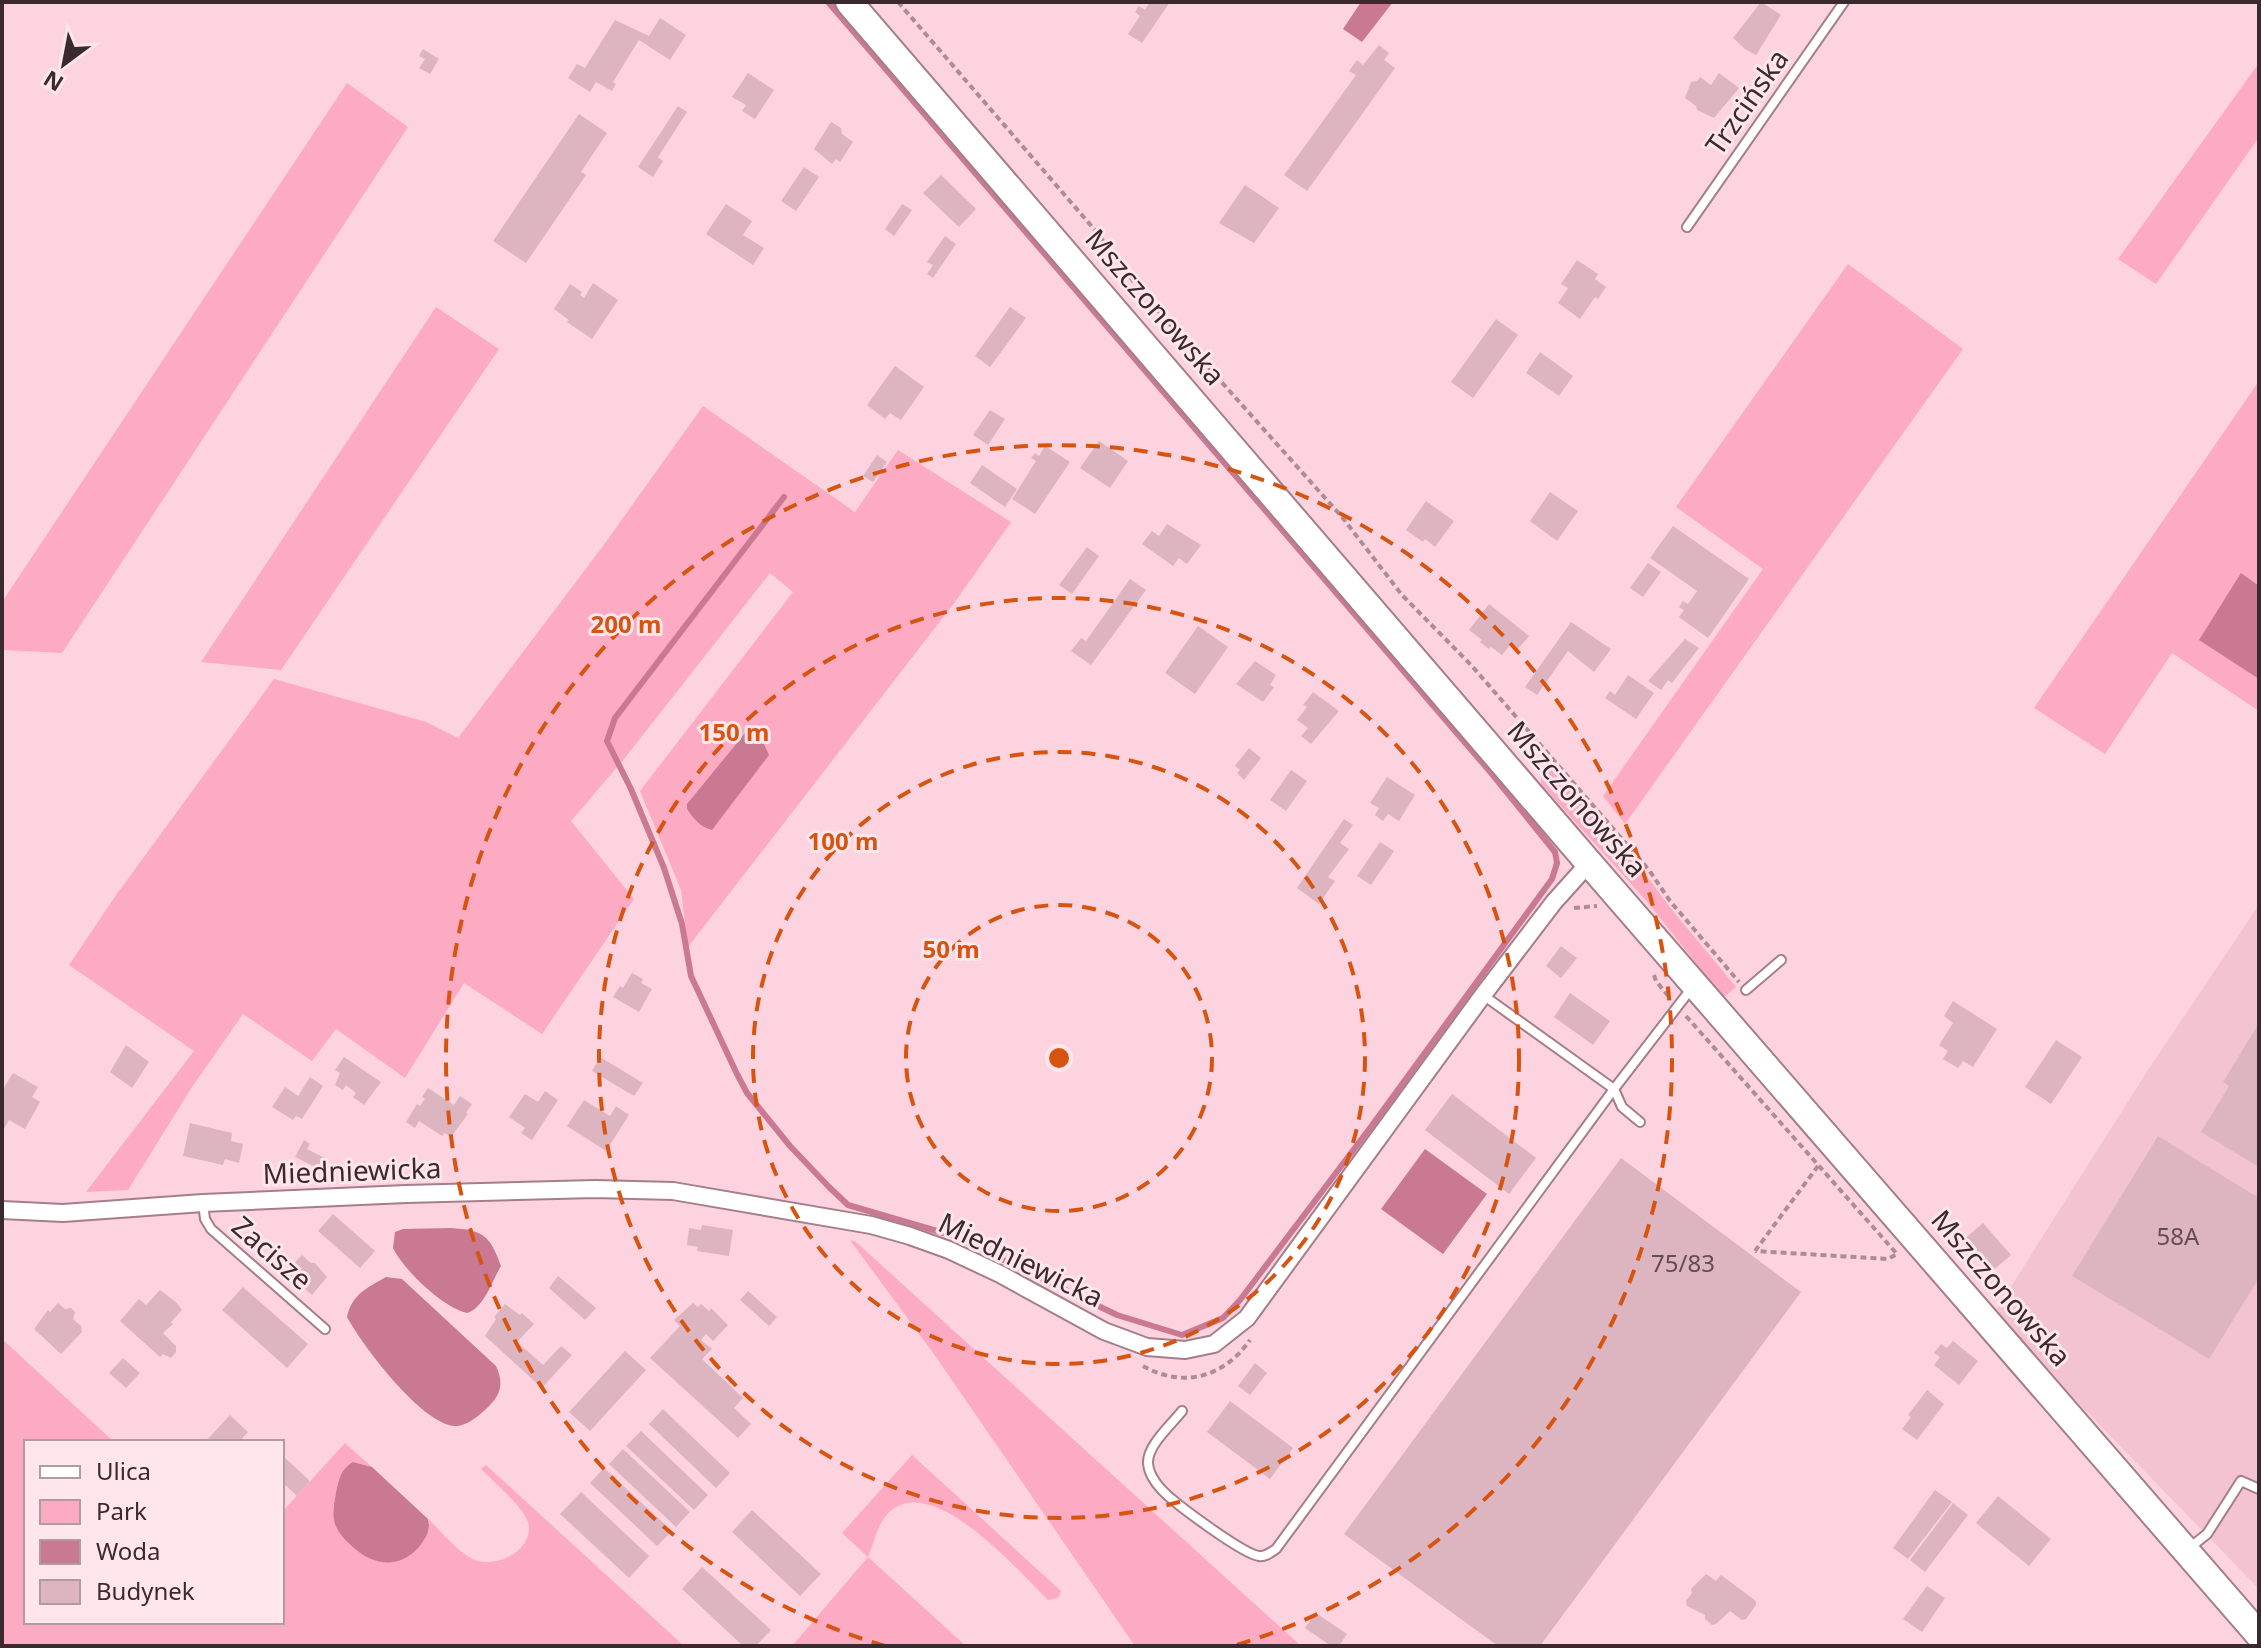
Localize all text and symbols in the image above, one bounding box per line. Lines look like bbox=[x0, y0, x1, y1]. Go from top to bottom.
north arrow bbox=[24, 24, 104, 104]
street label: Trzcińska bbox=[1696, 41, 1796, 162]
text: N bbox=[37, 64, 68, 99]
street label: Mszczonowska bbox=[1077, 220, 1234, 392]
text: 200 m bbox=[591, 607, 661, 640]
street label: Mszczonowska bbox=[1499, 712, 1656, 884]
text: 150 m bbox=[699, 715, 769, 748]
text: 100 m bbox=[808, 824, 878, 857]
text: 50 m bbox=[922, 932, 980, 965]
centre of rings bbox=[1045, 1044, 1073, 1072]
street label: Miedniewicka bbox=[262, 1148, 442, 1192]
street label: Mszczonowska bbox=[1923, 1201, 2080, 1373]
street label: Miedniewicka bbox=[933, 1203, 1110, 1315]
street label: Zacisze bbox=[224, 1207, 321, 1298]
house number: 58A bbox=[2157, 1219, 2200, 1252]
house number: 75/83 bbox=[1651, 1246, 1715, 1279]
legend bbox=[24, 1440, 284, 1624]
text: Ulica bbox=[96, 1454, 151, 1487]
text: Park bbox=[96, 1494, 147, 1527]
text: Woda bbox=[96, 1534, 161, 1567]
text: Budynek bbox=[96, 1574, 195, 1607]

